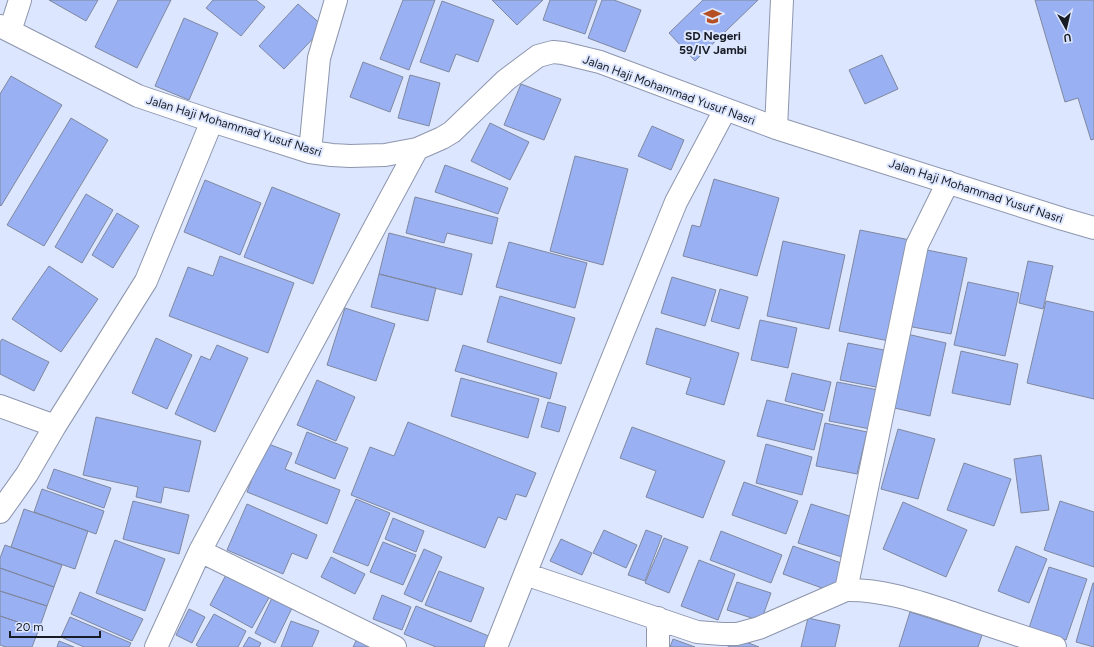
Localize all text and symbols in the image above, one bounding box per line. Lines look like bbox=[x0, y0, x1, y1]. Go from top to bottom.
school or university icon: SD Negeri 59/IV Jambi bbox=[703, 7, 723, 27]
north arrow bbox=[1046, 8, 1086, 48]
place label: SD Negeri 59/IV Jambi bbox=[679, 29, 747, 57]
text: U bbox=[1062, 30, 1072, 44]
street label: Jalan Haji Mohammad Yusuf Nasri bbox=[581, 52, 757, 128]
street label: Jalan Haji Mohammad Yusuf Nasri bbox=[145, 93, 323, 159]
street label: Jalan Haji Mohammad Yusuf Nasri bbox=[887, 156, 1065, 226]
scale bar bbox=[10, 613, 100, 639]
text: 20 m bbox=[16, 620, 44, 634]

